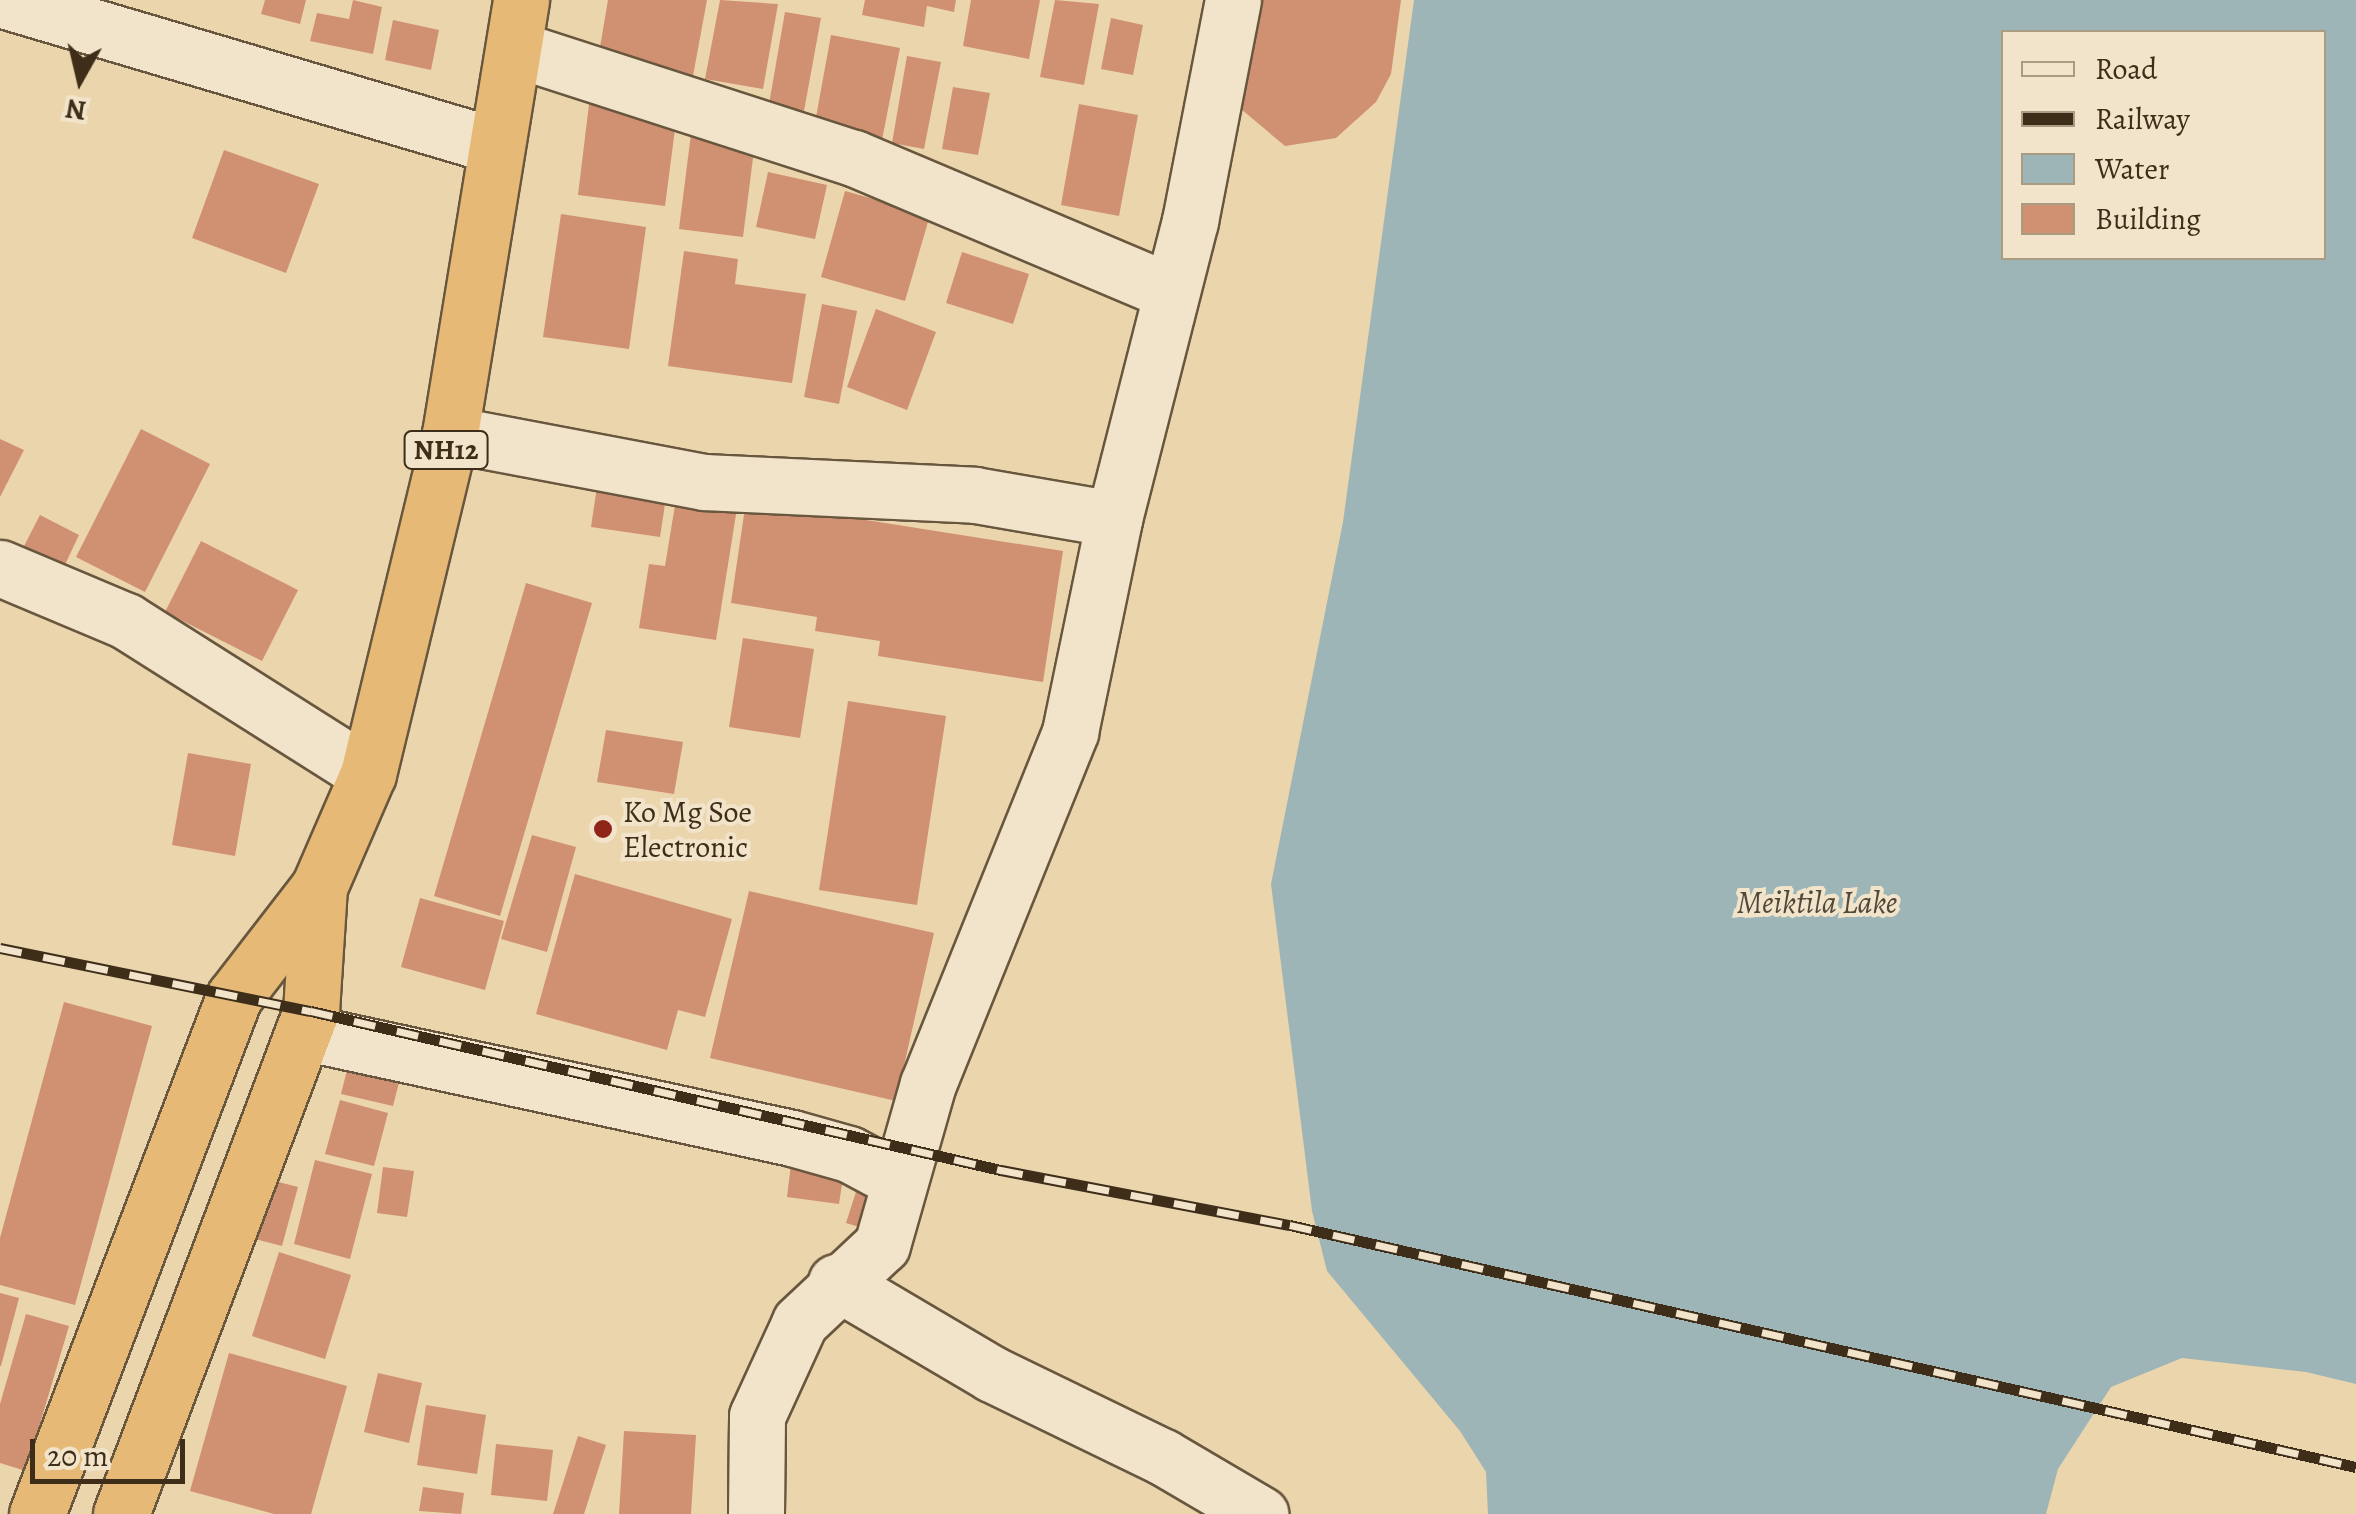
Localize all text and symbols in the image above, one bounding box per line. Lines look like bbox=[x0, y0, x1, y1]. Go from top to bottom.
north arrow bbox=[30, 30, 130, 130]
legend bbox=[2001, 30, 2326, 260]
text: Road bbox=[2095, 49, 2157, 89]
text: N bbox=[63, 89, 89, 130]
text: Railway bbox=[2095, 99, 2190, 139]
text: Water bbox=[2095, 149, 2169, 189]
text: Building bbox=[2095, 199, 2201, 239]
road number: NH12 bbox=[404, 427, 488, 473]
place label: Ko Mg Soe Electronic bbox=[623, 794, 752, 864]
marker: Ko Mg Soe Electronic bbox=[592, 818, 614, 840]
water label: Meiktila Lake bbox=[1737, 883, 1897, 921]
scale bar bbox=[35, 1419, 190, 1481]
text: 20 m bbox=[47, 1436, 108, 1476]

